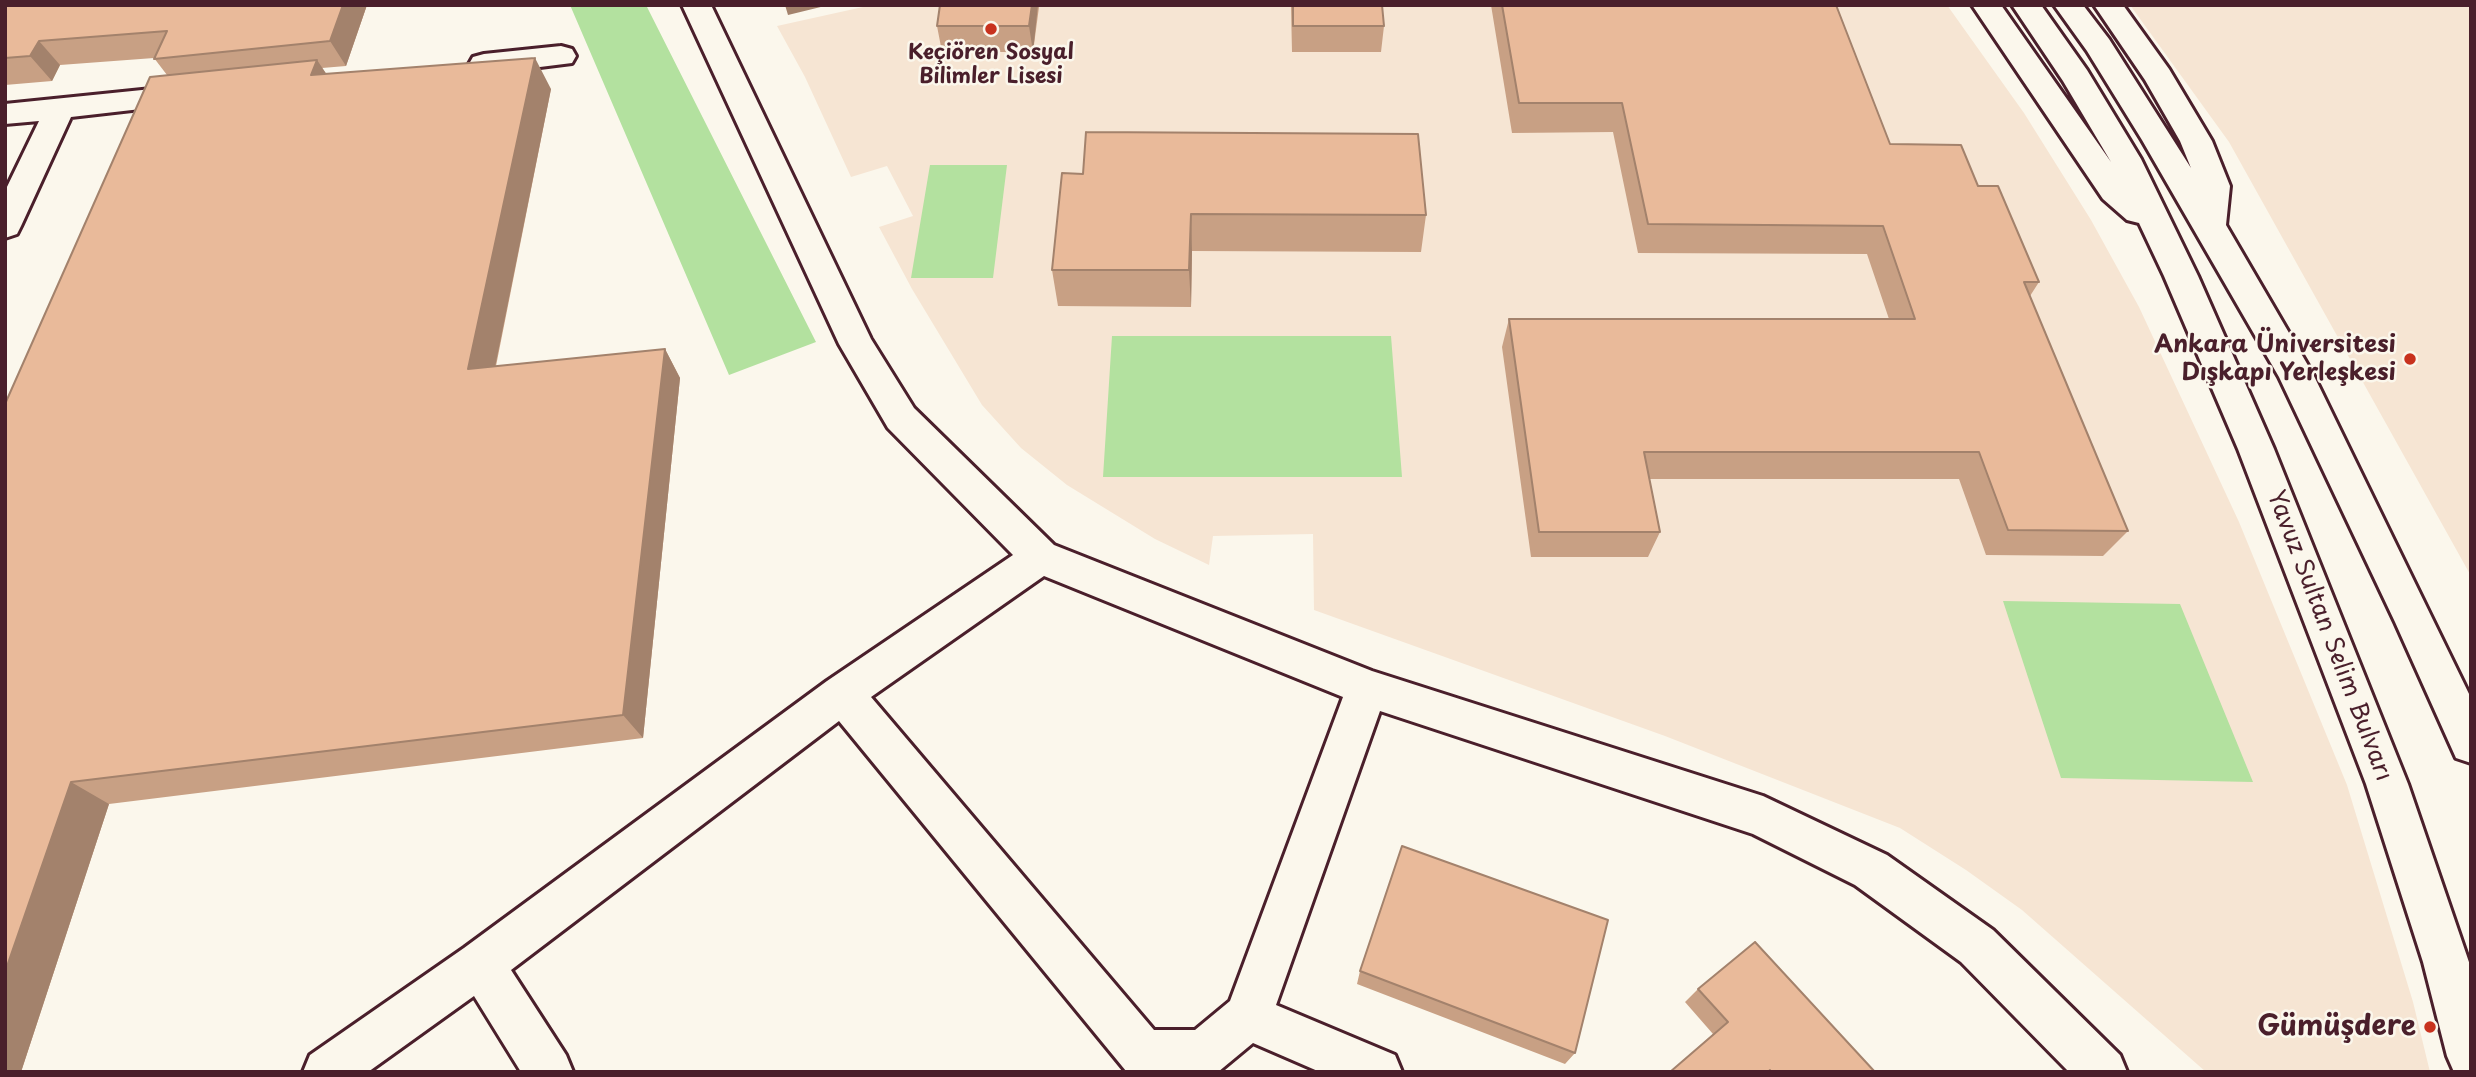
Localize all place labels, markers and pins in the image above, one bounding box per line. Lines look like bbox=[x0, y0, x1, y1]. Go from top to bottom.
marker: Keçiören Sosyal Bilimler Lisesi bbox=[983, 21, 999, 37]
place label: Keçiören Sosyal Bilimler Lisesi bbox=[908, 40, 1074, 90]
place label: Ankara Üniversitesi Dışkapı Yerleşkesi bbox=[2154, 331, 2396, 387]
marker: Ankara Üniversitesi Dışkapı Yerleşkesi bbox=[2402, 351, 2418, 367]
place label: Gümüşdere bbox=[2257, 1010, 2416, 1044]
marker: Gümüşdere bbox=[2422, 1019, 2438, 1035]

